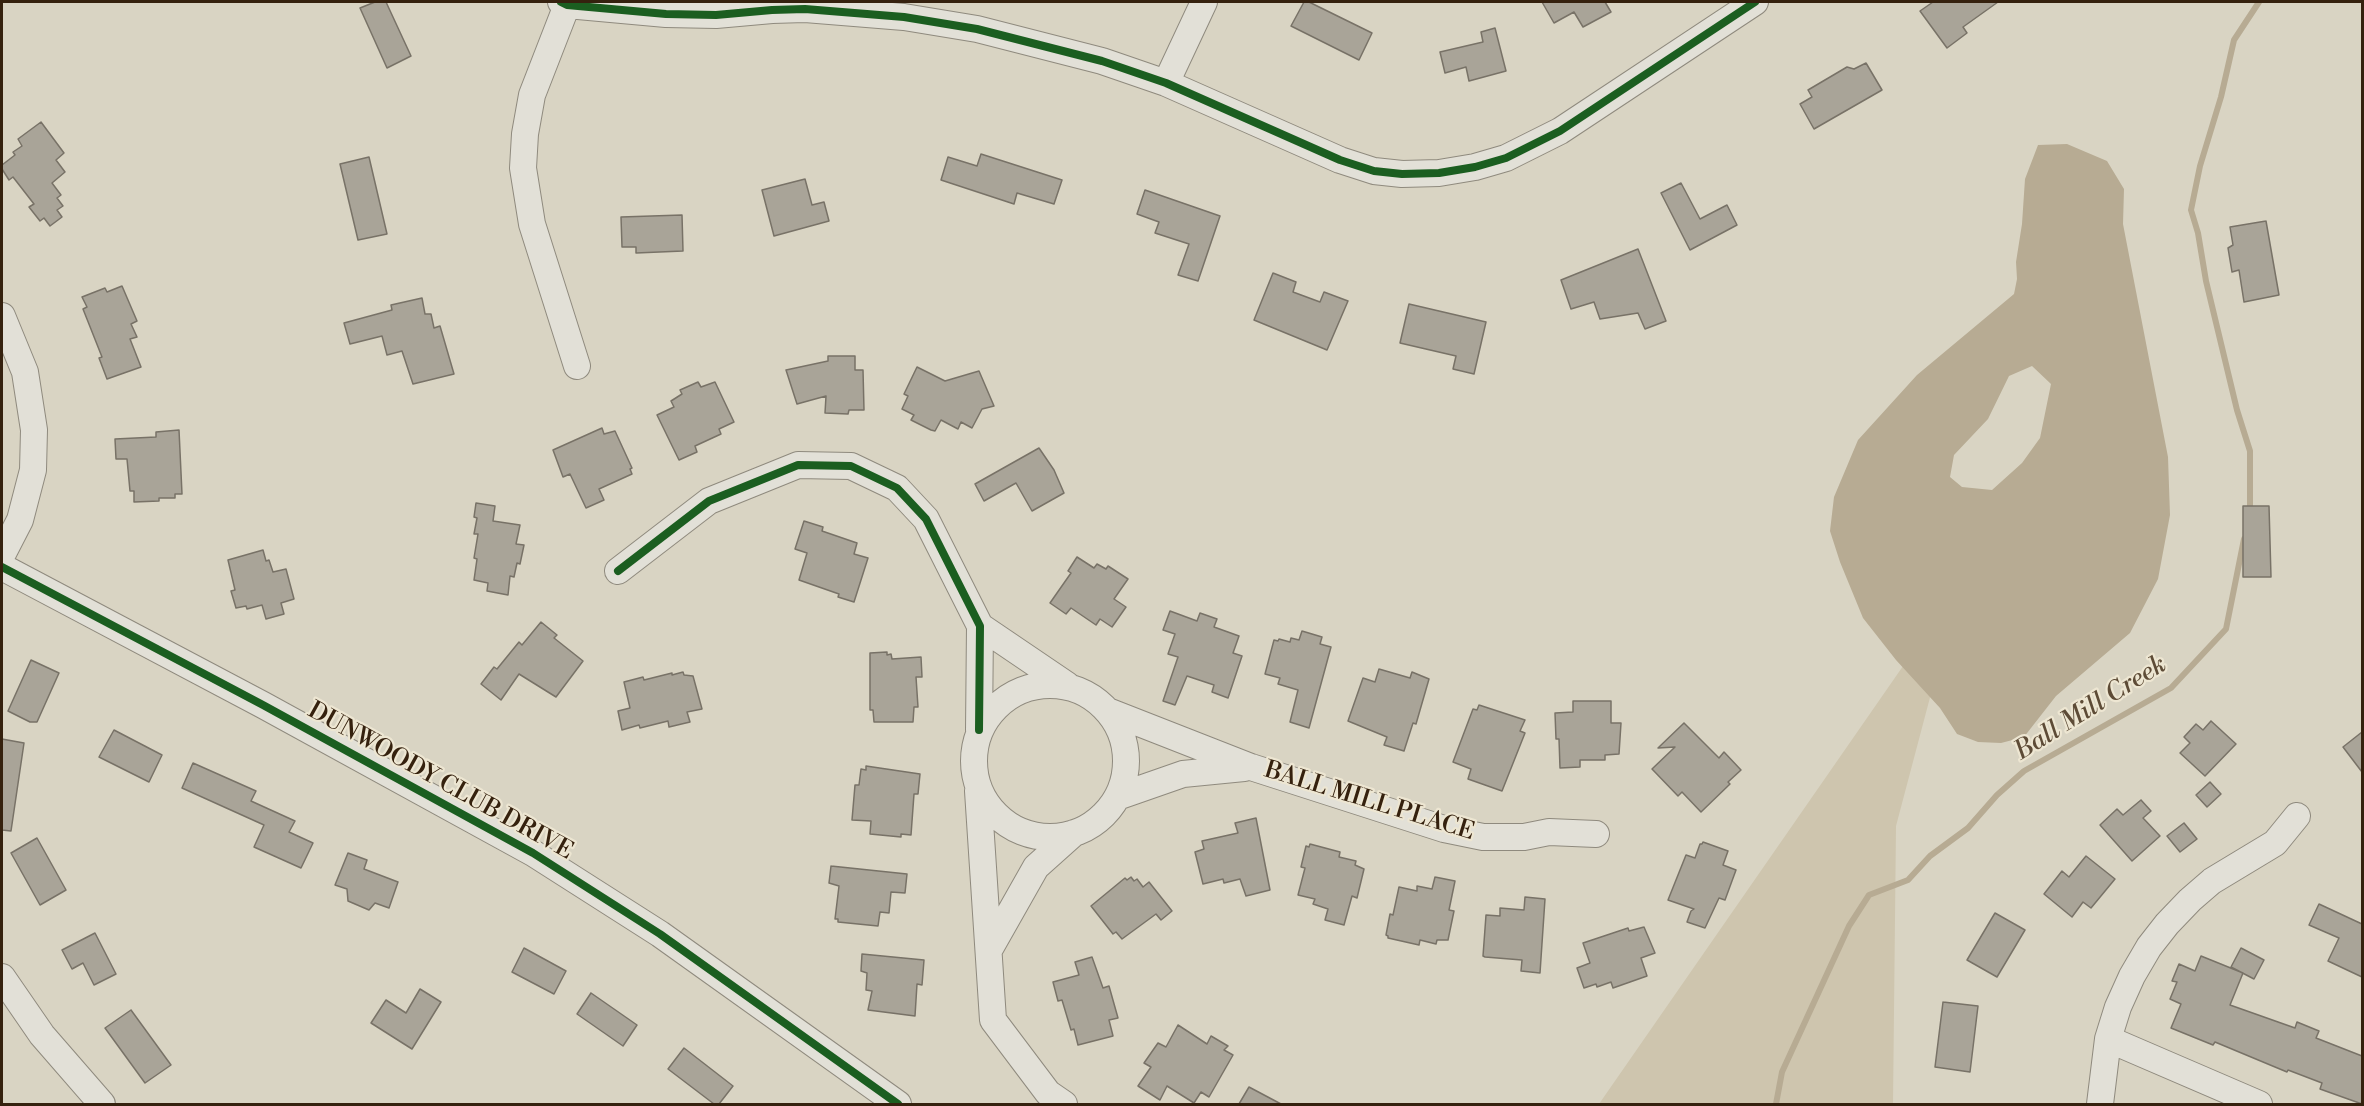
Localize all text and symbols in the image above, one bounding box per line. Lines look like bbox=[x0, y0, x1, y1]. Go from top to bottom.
water label: Ball Mill Creek bbox=[2009, 650, 2173, 768]
street label: DUNWOODY CLUB DRIVE bbox=[302, 697, 578, 867]
street label: BALL MILL PLACE bbox=[1261, 756, 1477, 848]

